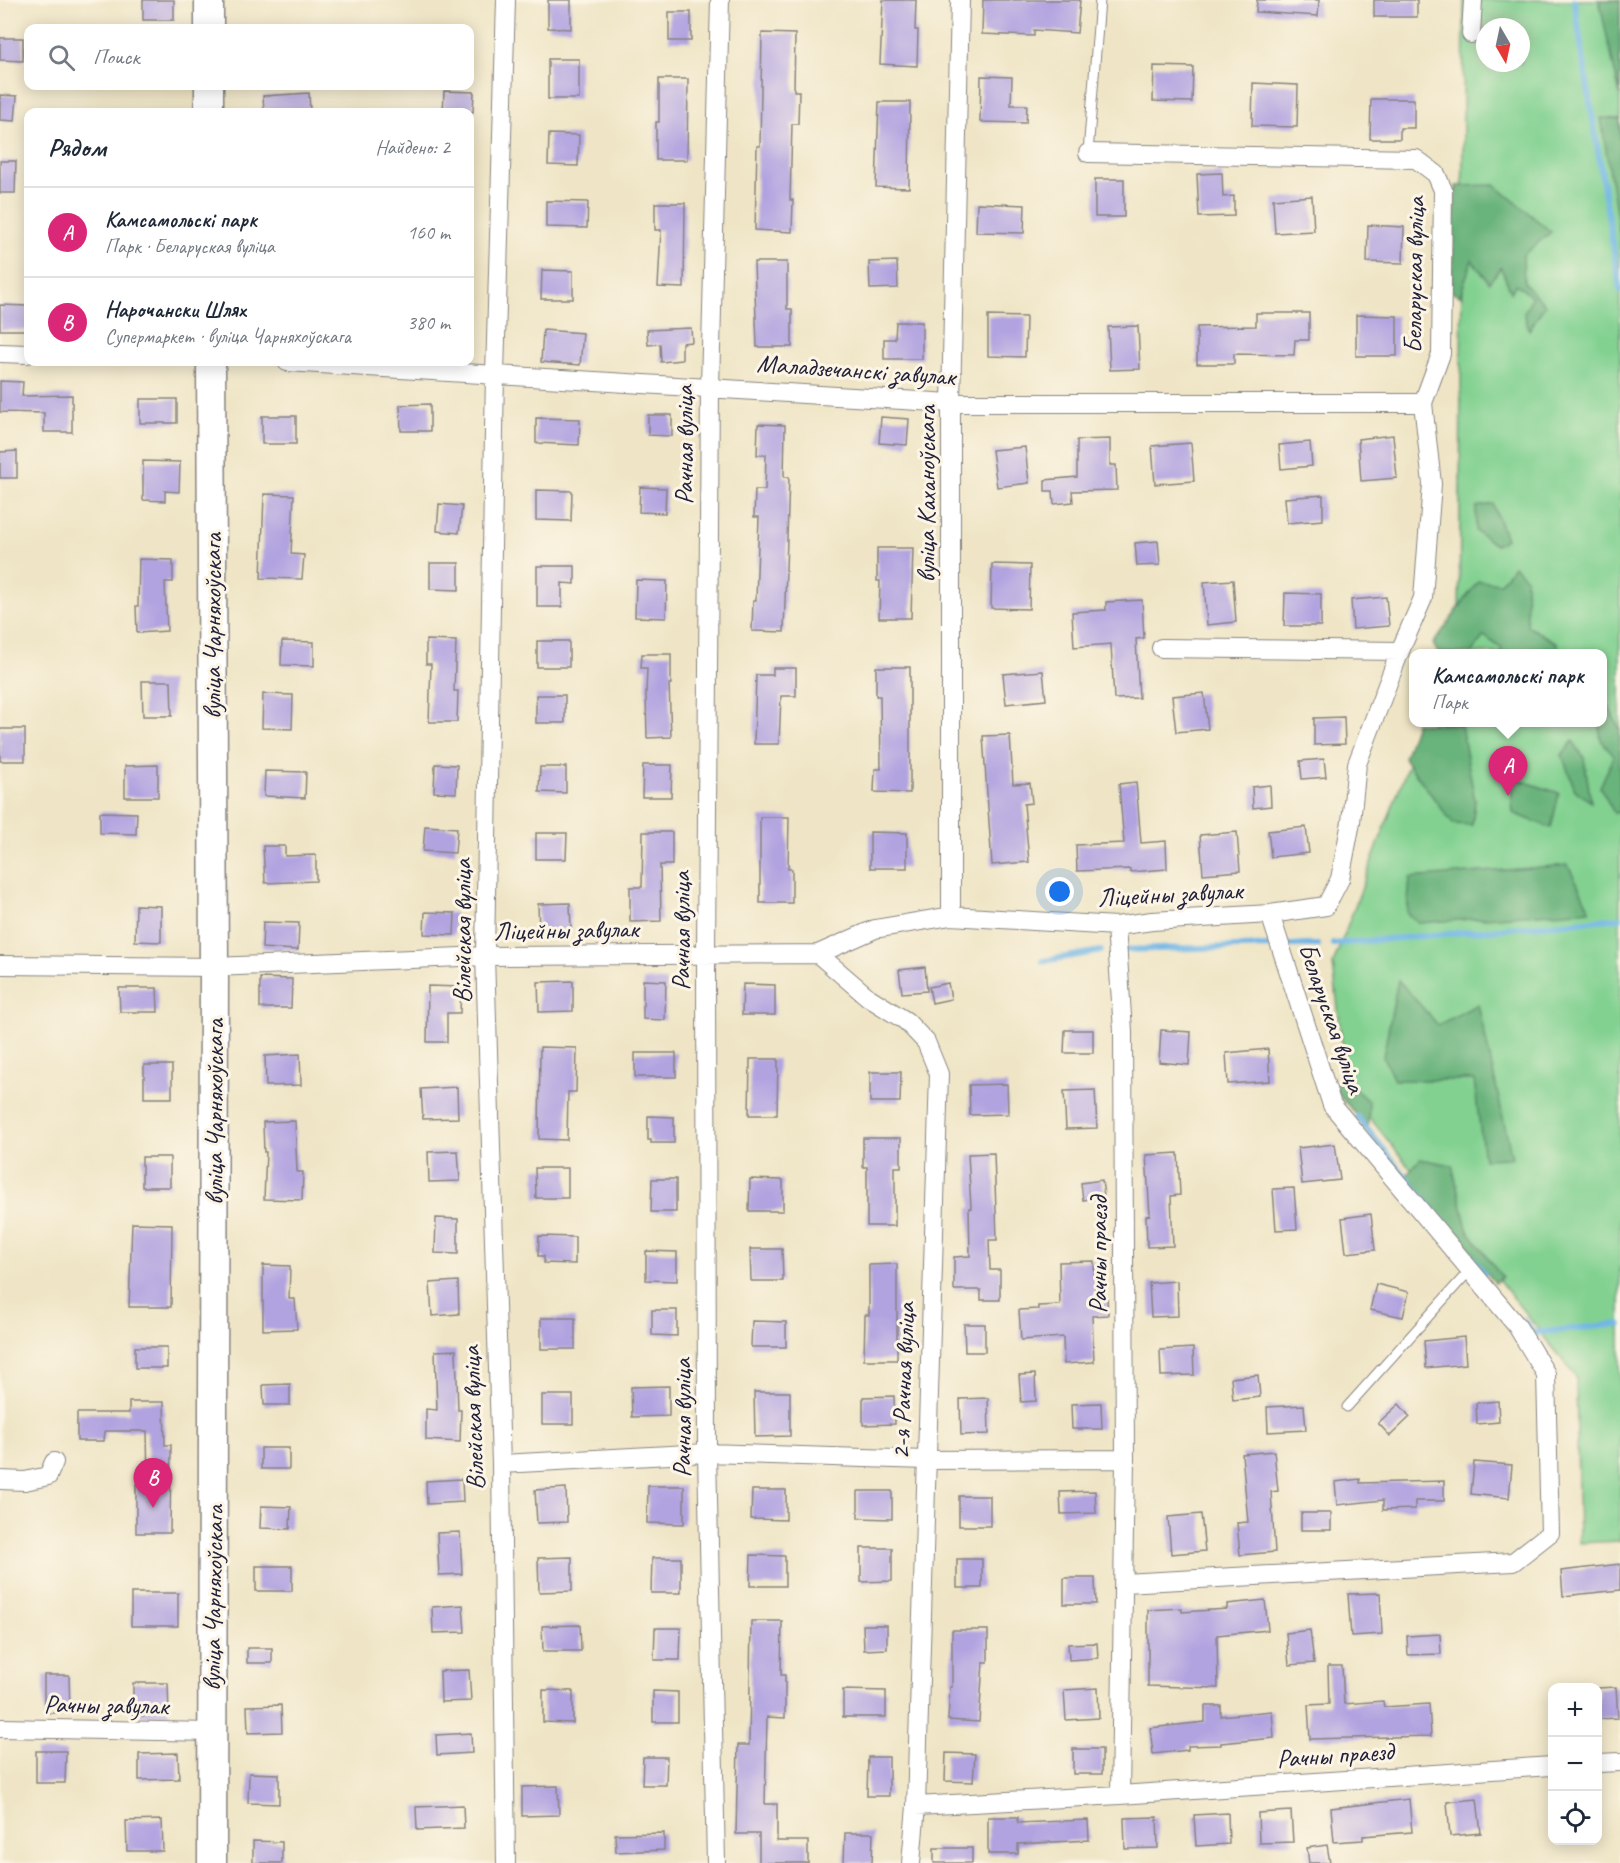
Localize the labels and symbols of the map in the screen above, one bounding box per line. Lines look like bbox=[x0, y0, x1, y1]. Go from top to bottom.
north arrow bbox=[1476, 18, 1530, 72]
street label: Беларуская вуліца bbox=[1396, 195, 1432, 354]
street label: Маладзечанскі завулак bbox=[756, 347, 959, 395]
street label: Рачная вуліца bbox=[668, 384, 701, 505]
street label: вуліца Каханоўскага bbox=[910, 404, 943, 583]
street label: вуліца Чарняхоўскага bbox=[196, 532, 229, 719]
pin: A bbox=[1488, 746, 1528, 796]
street label: Вілейская вуліца bbox=[446, 857, 479, 1003]
street label: Рачная вуліца bbox=[665, 870, 698, 991]
street label: Ліцейны завулак bbox=[1097, 874, 1246, 915]
your location bbox=[1045, 877, 1074, 906]
street label: Ліцейны завулак bbox=[493, 912, 641, 949]
street label: Беларуская вуліца bbox=[1291, 939, 1374, 1099]
street label: вуліца Чарняхоўскага bbox=[198, 1018, 231, 1205]
street label: Рачны праезд bbox=[1082, 1194, 1115, 1314]
street label: 2-я Рачная вуліца bbox=[884, 1300, 922, 1460]
street label: Вілейская вуліца bbox=[454, 1344, 492, 1491]
street label: Рачная вуліца bbox=[666, 1357, 699, 1478]
pin: B bbox=[134, 1458, 172, 1508]
street label: вуліца Чарняхоўскага bbox=[195, 1503, 231, 1691]
street label: Рачны завулак bbox=[44, 1687, 171, 1724]
street label: Рачны праезд bbox=[1275, 1734, 1397, 1776]

